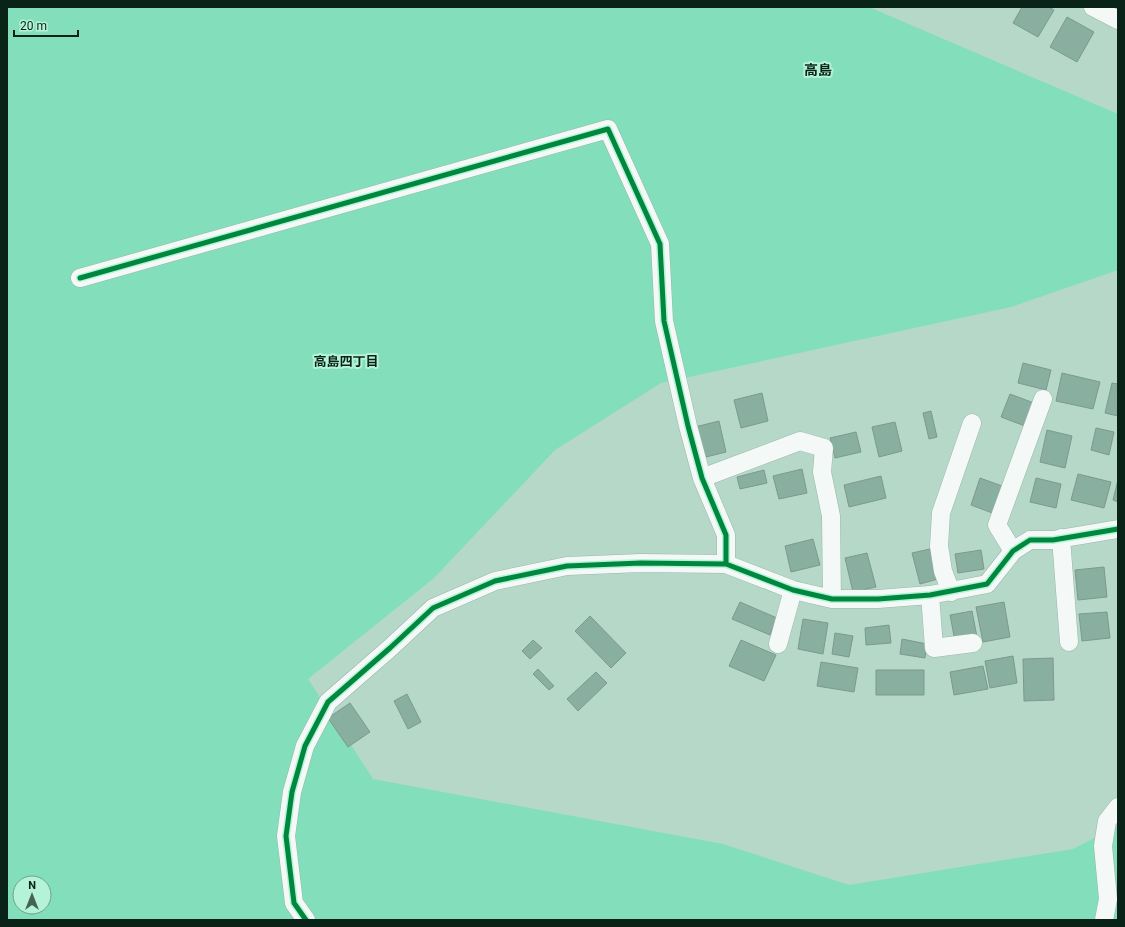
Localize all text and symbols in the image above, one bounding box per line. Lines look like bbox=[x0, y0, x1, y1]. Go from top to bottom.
scale bar bbox=[14, 12, 78, 38]
text: 20 m bbox=[20, 19, 47, 33]
district label: 高島 bbox=[804, 62, 832, 78]
district label: 高島四丁目 bbox=[313, 354, 379, 369]
north arrow bbox=[12, 875, 52, 915]
text: N bbox=[28, 879, 36, 892]

